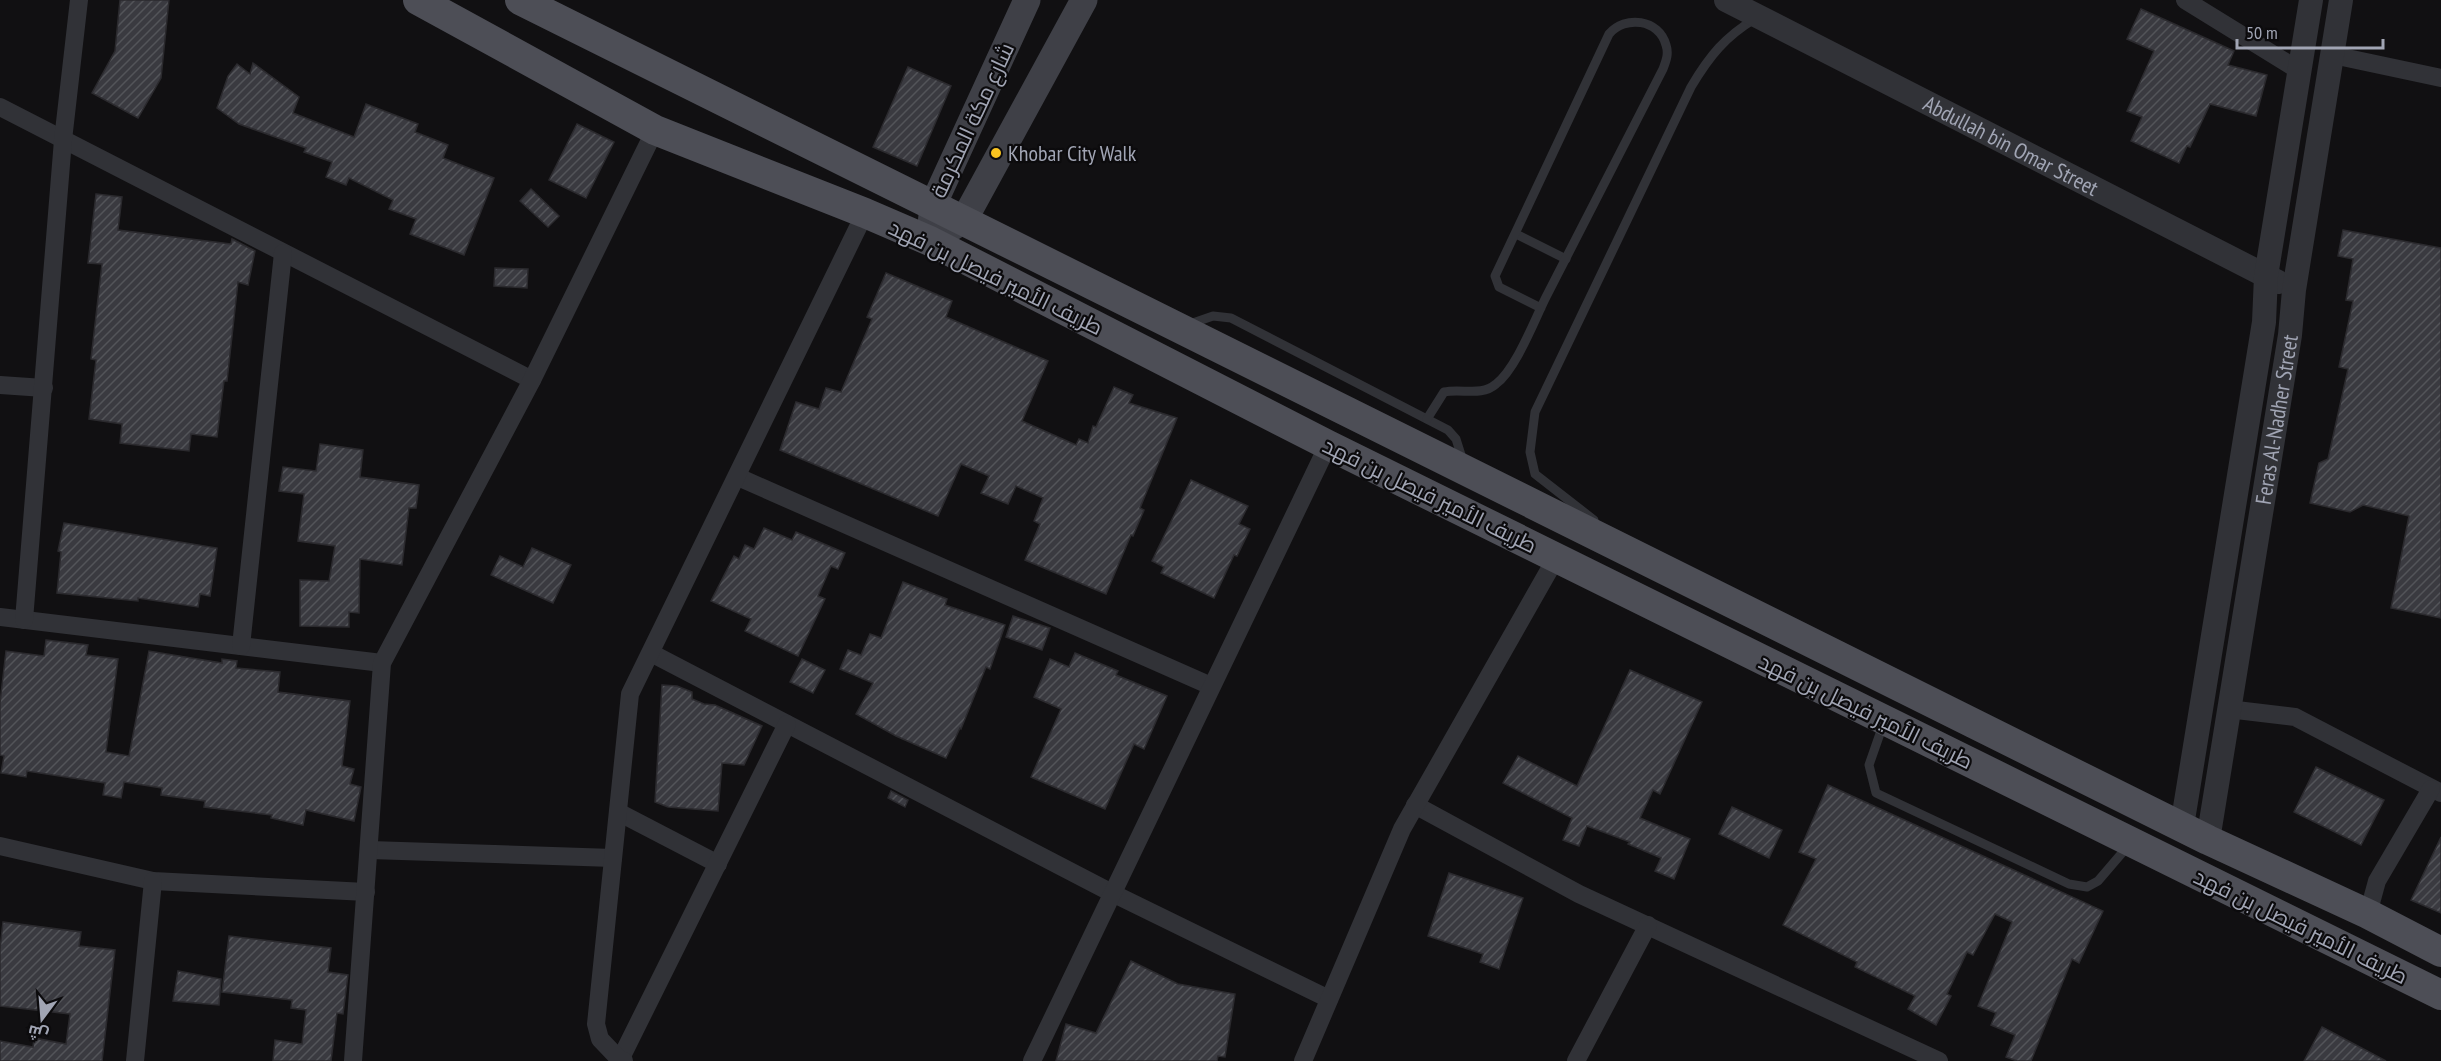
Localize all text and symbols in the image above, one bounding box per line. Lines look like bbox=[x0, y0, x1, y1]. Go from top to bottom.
scale bar bbox=[2237, 12, 2382, 50]
text: 50 m bbox=[2246, 21, 2278, 44]
street label: شارع مكة المكرمة bbox=[924, 38, 1021, 202]
street label: Abdullah bin Omar Street bbox=[1919, 89, 2103, 202]
place label: Khobar City Walk bbox=[1008, 139, 1137, 167]
marker: Khobar City Walk bbox=[989, 146, 1003, 160]
street label: طريف الأمير فيصل بن فهد bbox=[884, 213, 1108, 341]
street label: Feras Al-Nadher Street bbox=[2249, 332, 2304, 507]
street label: طريف الأمير فيصل بن فهد bbox=[1318, 431, 1542, 559]
street label: طريف الأمير فيصل بن فهد bbox=[1754, 647, 1978, 775]
street label: طريف الأمير فيصل بن فهد bbox=[2189, 862, 2413, 990]
north arrow bbox=[12, 989, 72, 1049]
text: ش bbox=[25, 1021, 50, 1046]

